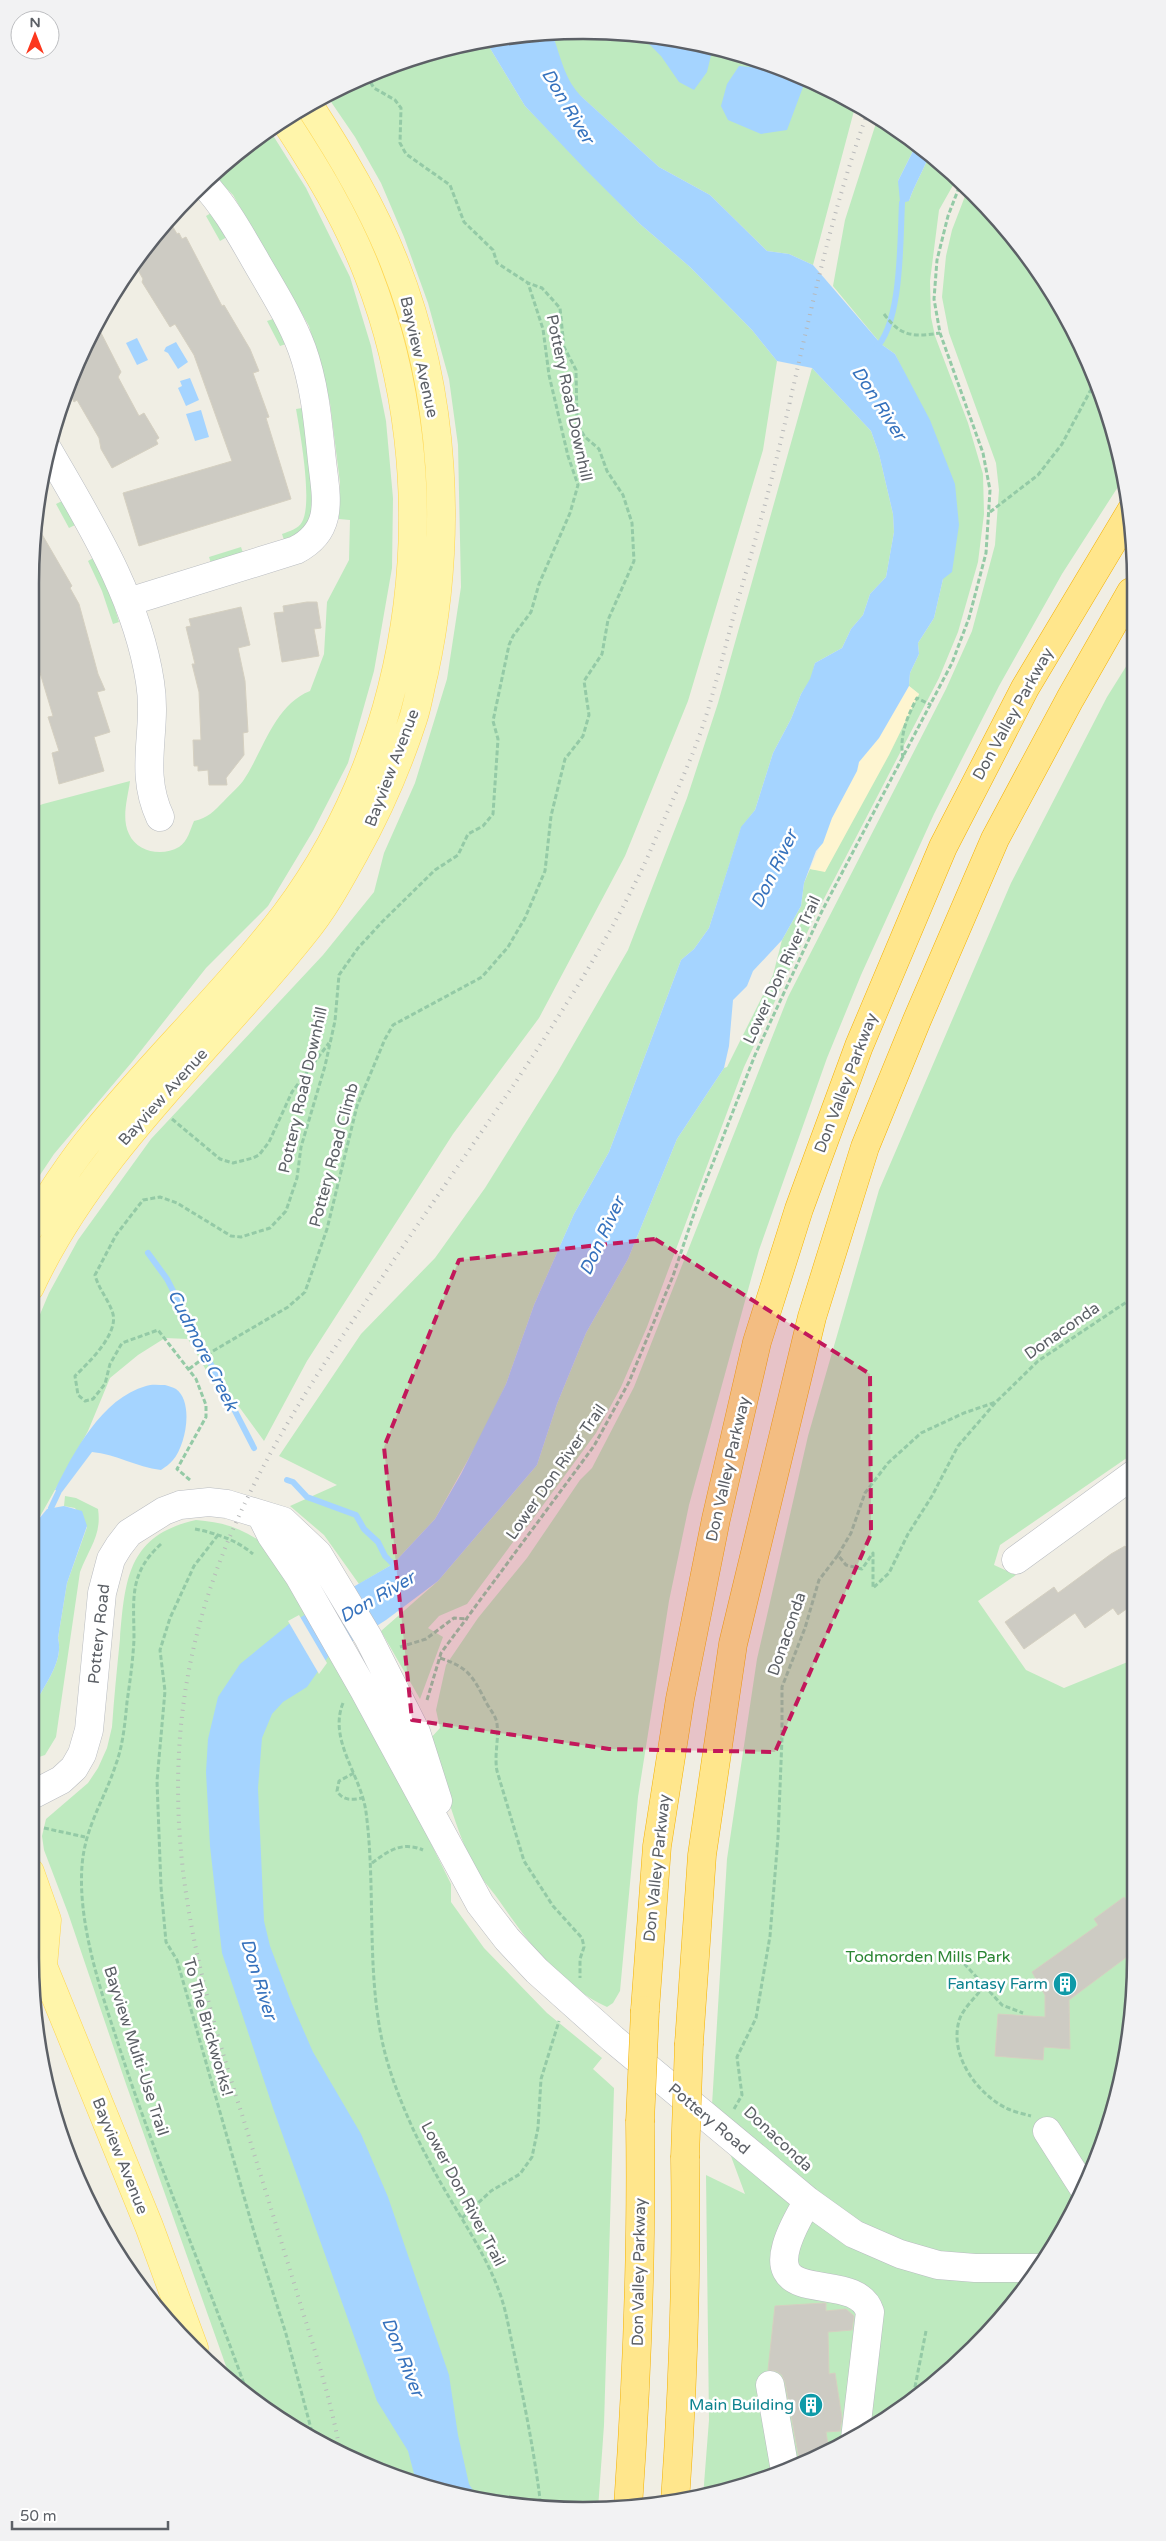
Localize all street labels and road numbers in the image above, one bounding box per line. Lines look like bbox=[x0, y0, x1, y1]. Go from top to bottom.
street label: Bayview Avenue bbox=[395, 294, 443, 420]
street label: Pottery Road Downhill bbox=[542, 313, 596, 483]
street label: Don Valley Parkway bbox=[968, 644, 1058, 784]
street label: Bayview Avenue bbox=[360, 706, 424, 830]
street label: Lower Don River Trail bbox=[739, 893, 825, 1047]
street label: Pottery Road Downhill bbox=[274, 1005, 332, 1175]
street label: Don Valley Parkway bbox=[810, 1010, 882, 1156]
street label: Bayview Avenue bbox=[114, 1044, 212, 1150]
street label: Pottery Road Climb bbox=[305, 1081, 363, 1229]
street label: Donaconda bbox=[1021, 1298, 1103, 1364]
street label: Don Valley Parkway bbox=[702, 1394, 755, 1544]
street label: Lower Don River Trail bbox=[502, 1400, 610, 1544]
street label: Pottery Road bbox=[84, 1583, 114, 1685]
street label: Donaconda bbox=[763, 1590, 811, 1678]
street label: Don Valley Parkway bbox=[639, 1793, 675, 1943]
street label: To The Brickworks! bbox=[179, 1956, 237, 2098]
street label: Bayview Multi-Use Trail bbox=[99, 1964, 173, 2138]
street label: Pottery Road bbox=[664, 2079, 754, 2159]
street label: Bayview Avenue bbox=[87, 2095, 153, 2217]
street label: Donaconda bbox=[739, 2102, 817, 2176]
street label: Lower Don River Trail bbox=[416, 2118, 510, 2270]
street label: Don Valley Parkway bbox=[628, 2197, 650, 2346]

